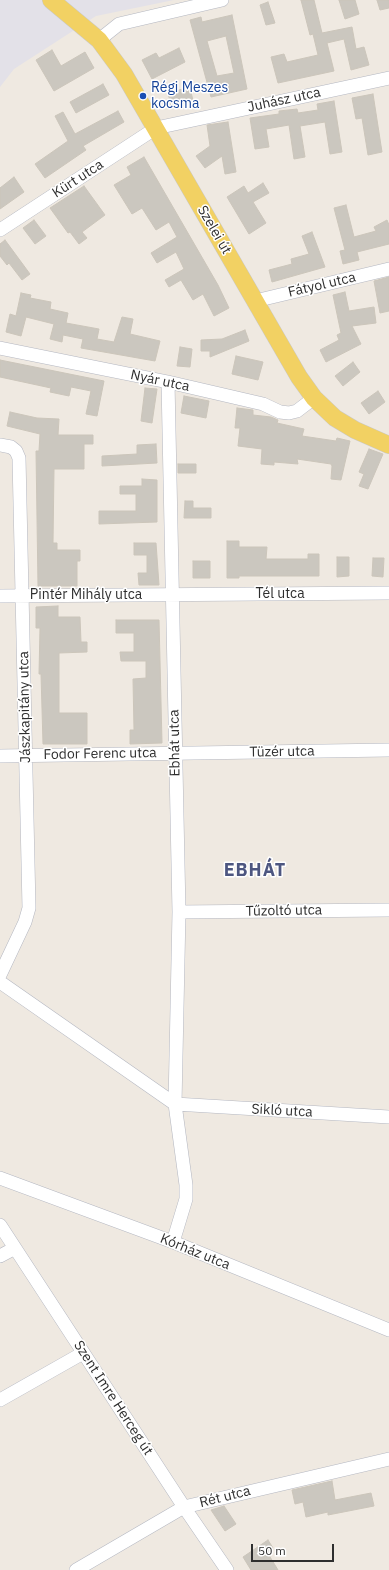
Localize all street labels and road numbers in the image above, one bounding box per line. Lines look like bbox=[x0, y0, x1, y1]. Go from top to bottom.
street label: Juhász utca bbox=[246, 84, 322, 116]
street label: Kürt utca bbox=[49, 156, 107, 202]
street label: Szelei út bbox=[193, 203, 235, 257]
street label: Fátyol utca bbox=[287, 269, 357, 301]
street label: Nyár utca bbox=[129, 367, 191, 395]
street label: Tél utca bbox=[255, 586, 305, 602]
street label: Pintér Mihály utca bbox=[30, 587, 142, 603]
street label: Jászkapitány utca bbox=[16, 651, 34, 763]
street label: Ebhát utca bbox=[166, 709, 184, 777]
street label: Tüzér utca bbox=[249, 743, 315, 761]
street label: Fodor Ferenc utca bbox=[43, 745, 157, 763]
street label: Tűzoltó utca bbox=[246, 902, 322, 920]
street label: Sikló utca bbox=[251, 1101, 313, 1121]
street label: Kórház utca bbox=[158, 1230, 232, 1274]
street label: Szent Imre Herceg út bbox=[70, 1338, 156, 1458]
street label: Rét utca bbox=[198, 1483, 252, 1511]

